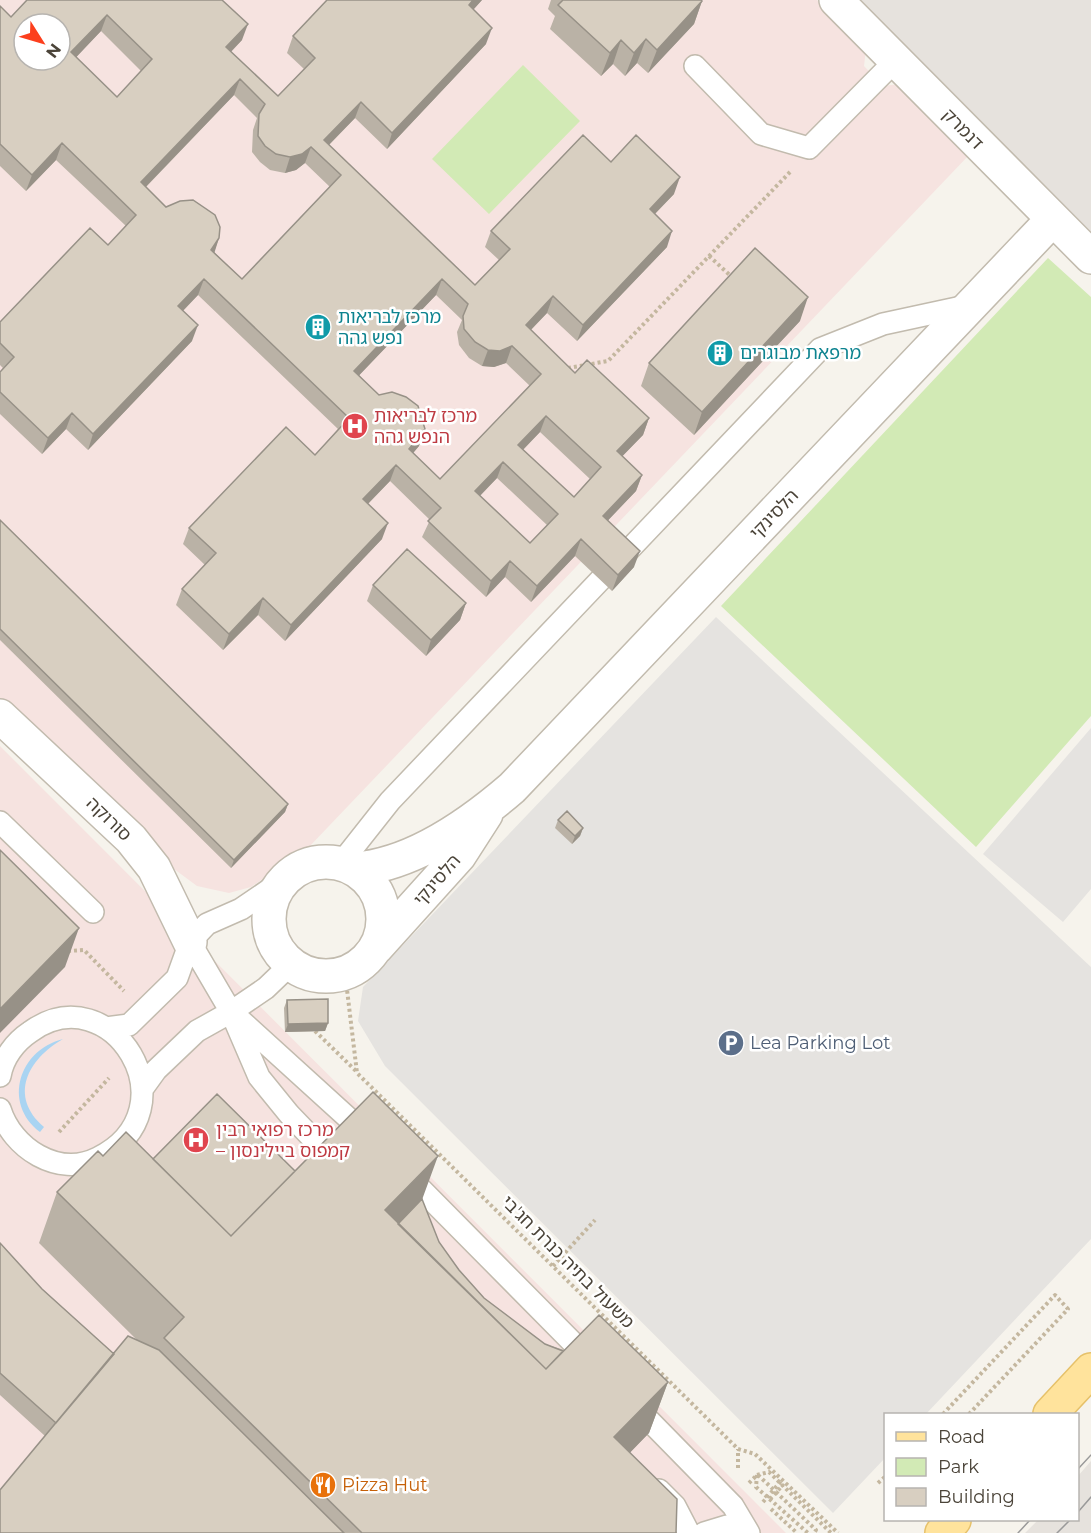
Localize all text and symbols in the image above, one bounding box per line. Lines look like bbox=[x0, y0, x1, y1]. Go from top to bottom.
north arrow bbox=[12, 12, 72, 72]
text: N bbox=[42, 40, 65, 62]
street label: דנמרק bbox=[938, 104, 988, 154]
place label: מרכז לבריאות נפש גהה bbox=[338, 306, 441, 349]
building icon: מרכז לבריאות נפש גהה bbox=[303, 312, 333, 342]
building icon: מרפאת מבוגרים bbox=[705, 338, 735, 368]
place label: מרפאת מבוגרים bbox=[740, 342, 861, 364]
place label: מרכז לבריאות הנפש גהה bbox=[374, 405, 477, 448]
hospital icon: מרכז לבריאות הנפש גהה bbox=[340, 411, 370, 441]
street label: הלסינקי bbox=[745, 485, 803, 543]
street label: סורוקה bbox=[82, 792, 136, 846]
street label: הלסינקי bbox=[409, 850, 465, 910]
parking icon: Lea Parking Lot bbox=[716, 1028, 746, 1058]
place label: Lea Parking Lot bbox=[750, 1032, 891, 1054]
place label: מרכז רפואי רבין – קמפוס ביילינסון bbox=[216, 1119, 350, 1162]
hospital icon: מרכז רפואי רבין – קמפוס ביילינסון bbox=[181, 1125, 211, 1155]
street label: משעול בתיה כנרת חג'בי bbox=[497, 1191, 639, 1333]
legend bbox=[884, 1413, 1079, 1521]
text: Road bbox=[938, 1426, 985, 1448]
text: Park bbox=[938, 1456, 979, 1478]
restaurant icon: Pizza Hut bbox=[308, 1470, 338, 1500]
place label: Pizza Hut bbox=[342, 1474, 428, 1496]
text: Building bbox=[938, 1486, 1015, 1508]

